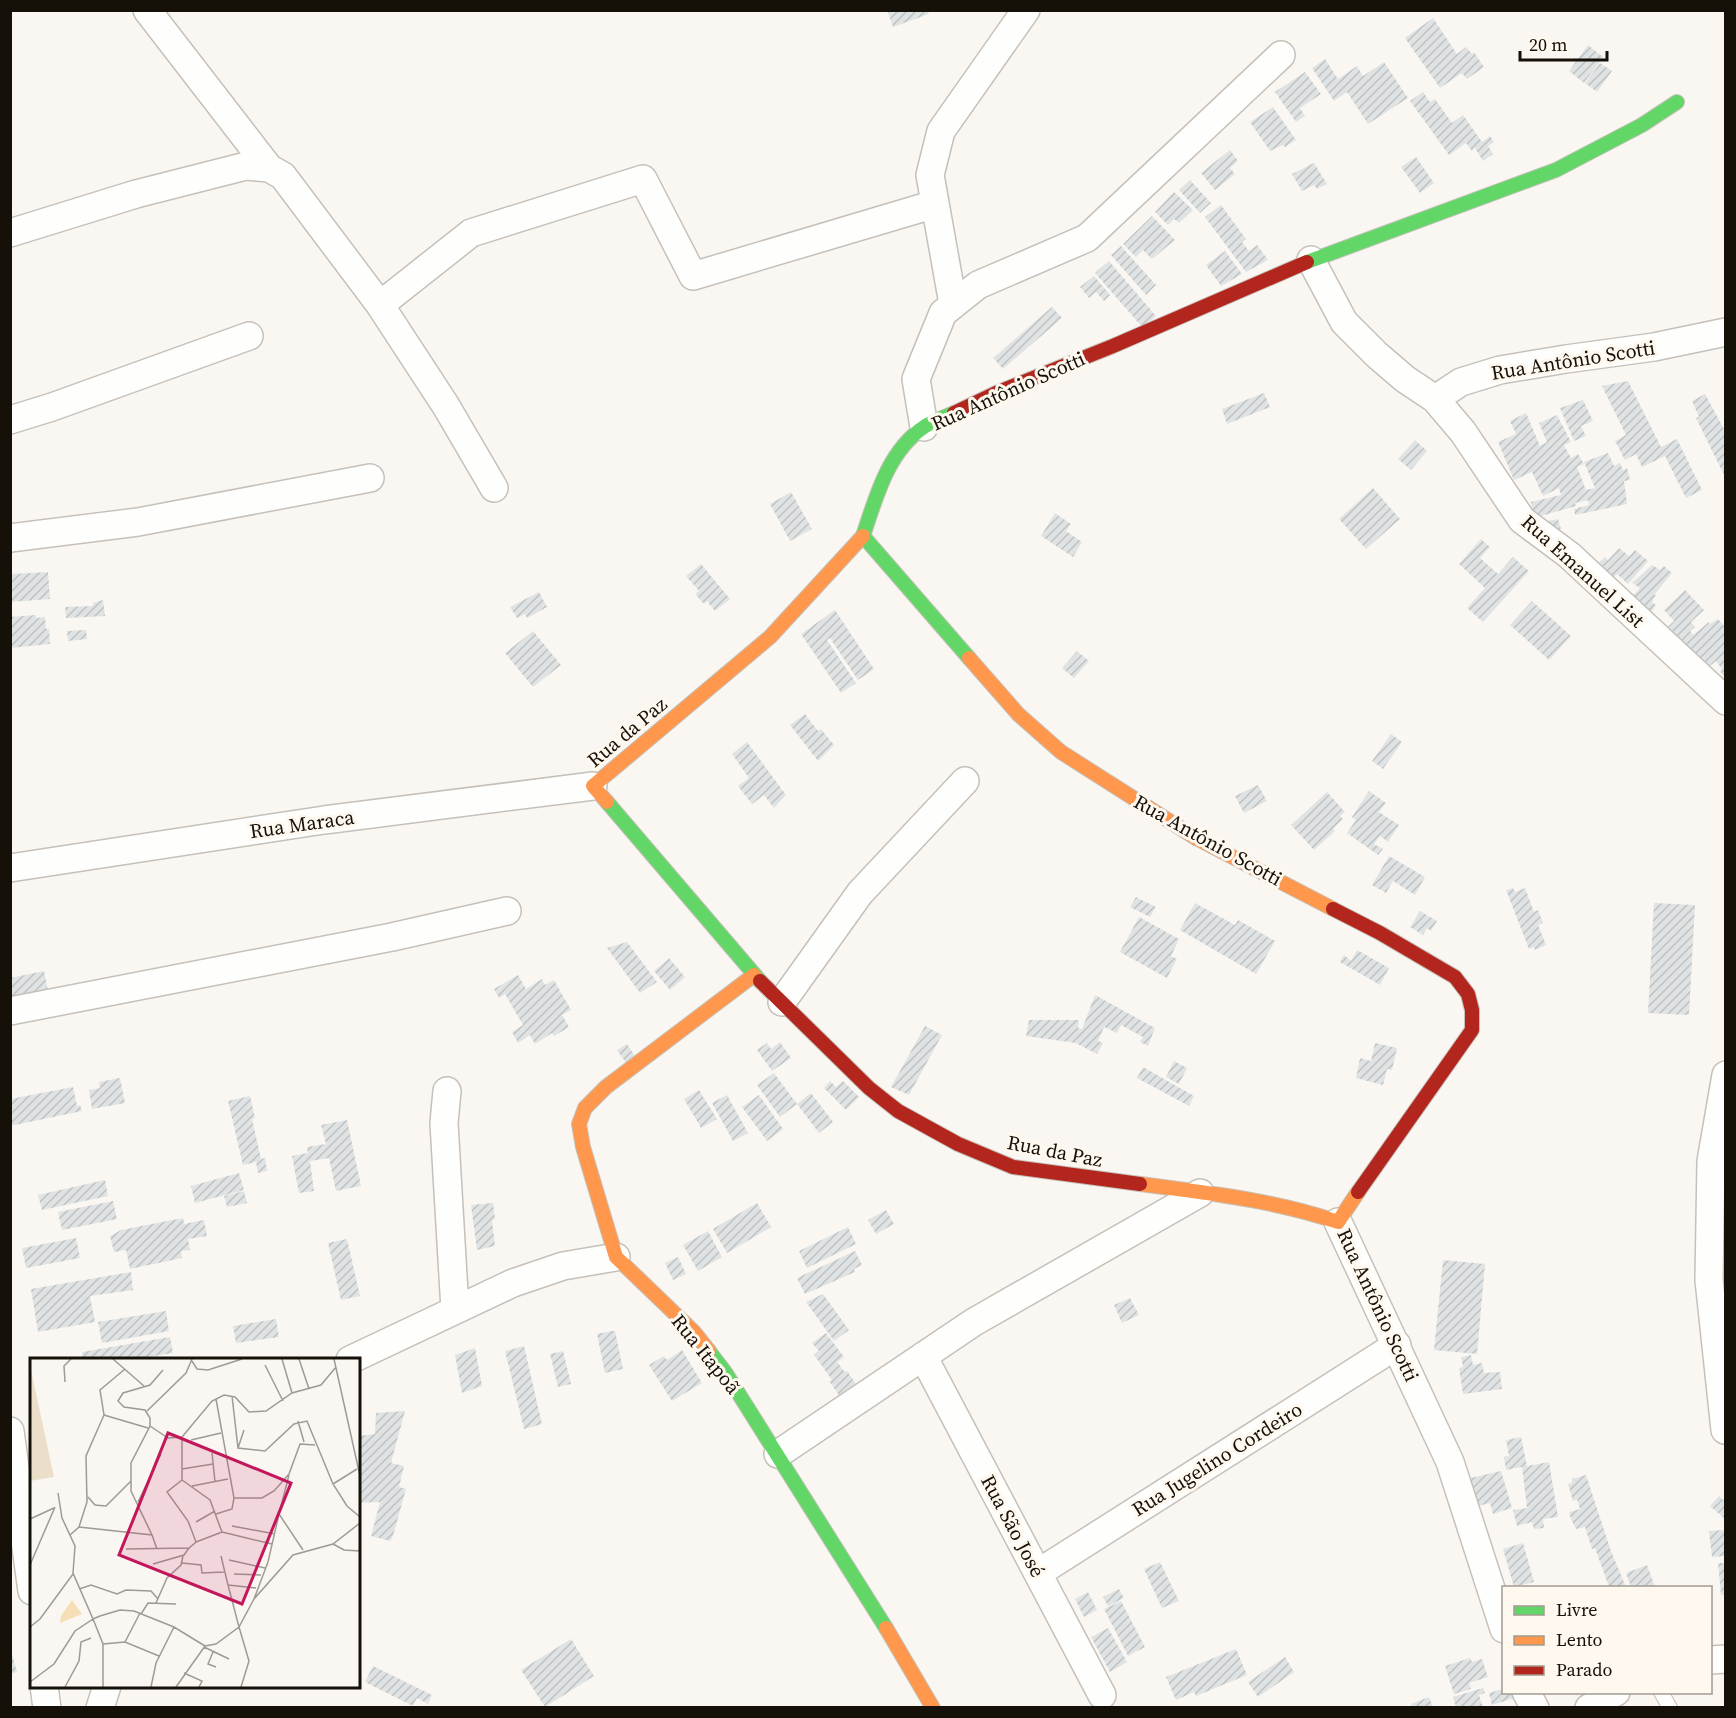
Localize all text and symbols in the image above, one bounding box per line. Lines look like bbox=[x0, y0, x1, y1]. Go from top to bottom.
scale bar bbox=[1520, 24, 1607, 62]
text: 20 m bbox=[1529, 32, 1567, 57]
street label: Rua Antônio Scotti bbox=[1489, 333, 1657, 387]
street label: Rua Antônio Scotti bbox=[927, 344, 1089, 437]
street label: Rua Emanuel List bbox=[1515, 508, 1651, 634]
street label: Rua da Paz bbox=[581, 690, 673, 774]
street label: Rua Antônio Scotti bbox=[1129, 788, 1287, 892]
street label: Rua Maraca bbox=[248, 803, 357, 845]
street label: Rua da Paz bbox=[1005, 1128, 1105, 1174]
street label: Rua Antônio Scotti bbox=[1330, 1224, 1426, 1386]
street label: Rua Itapoã bbox=[665, 1308, 747, 1401]
inset map bbox=[30, 1358, 360, 1688]
street label: Rua Jugelino Cordeiro bbox=[1126, 1395, 1308, 1523]
street label: Rua São José bbox=[974, 1470, 1052, 1582]
legend bbox=[1502, 1586, 1712, 1694]
text: Livre bbox=[1556, 1597, 1598, 1622]
text: Lento bbox=[1556, 1627, 1603, 1652]
text: Parado bbox=[1556, 1657, 1612, 1682]

